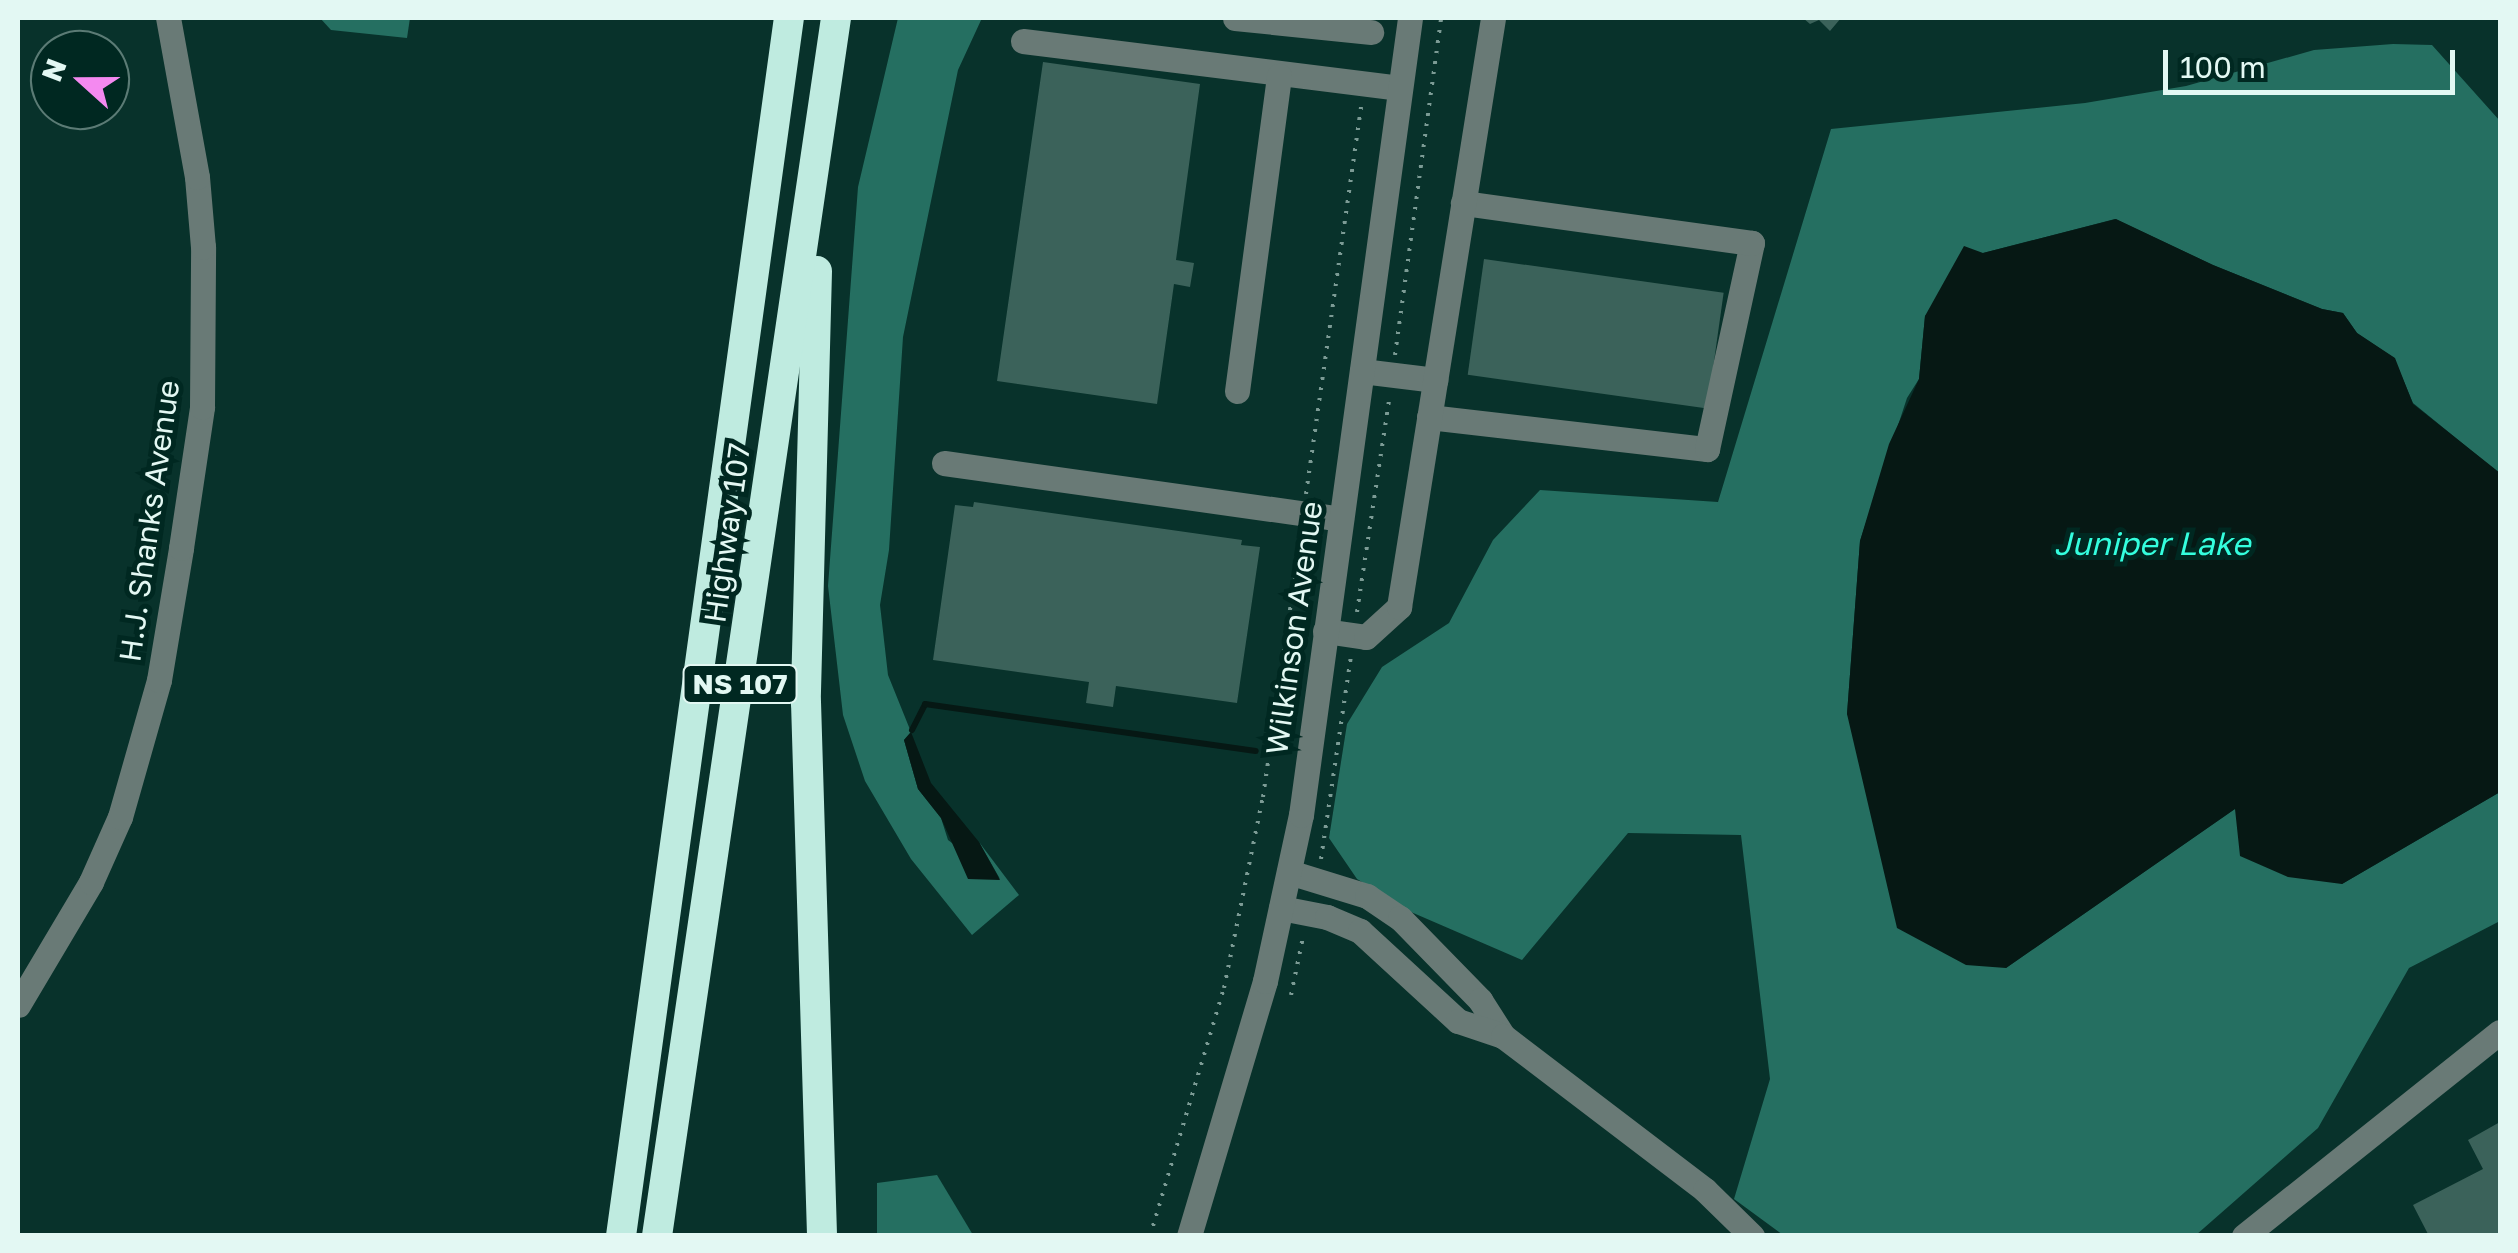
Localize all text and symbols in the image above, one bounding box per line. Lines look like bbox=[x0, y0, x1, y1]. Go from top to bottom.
north arrow bbox=[30, 30, 130, 130]
scale bar bbox=[2168, 30, 2460, 92]
text: 100 m bbox=[2180, 49, 2266, 85]
text: N bbox=[34, 54, 73, 86]
street label: H.J. Shanks Avenue bbox=[111, 378, 187, 664]
street label: Highway 107 bbox=[697, 441, 757, 625]
street label: Wilkinson Avenue bbox=[1258, 499, 1330, 757]
water label: Juniper Lake bbox=[2054, 524, 2250, 562]
road number: NS 107 bbox=[682, 661, 798, 707]

